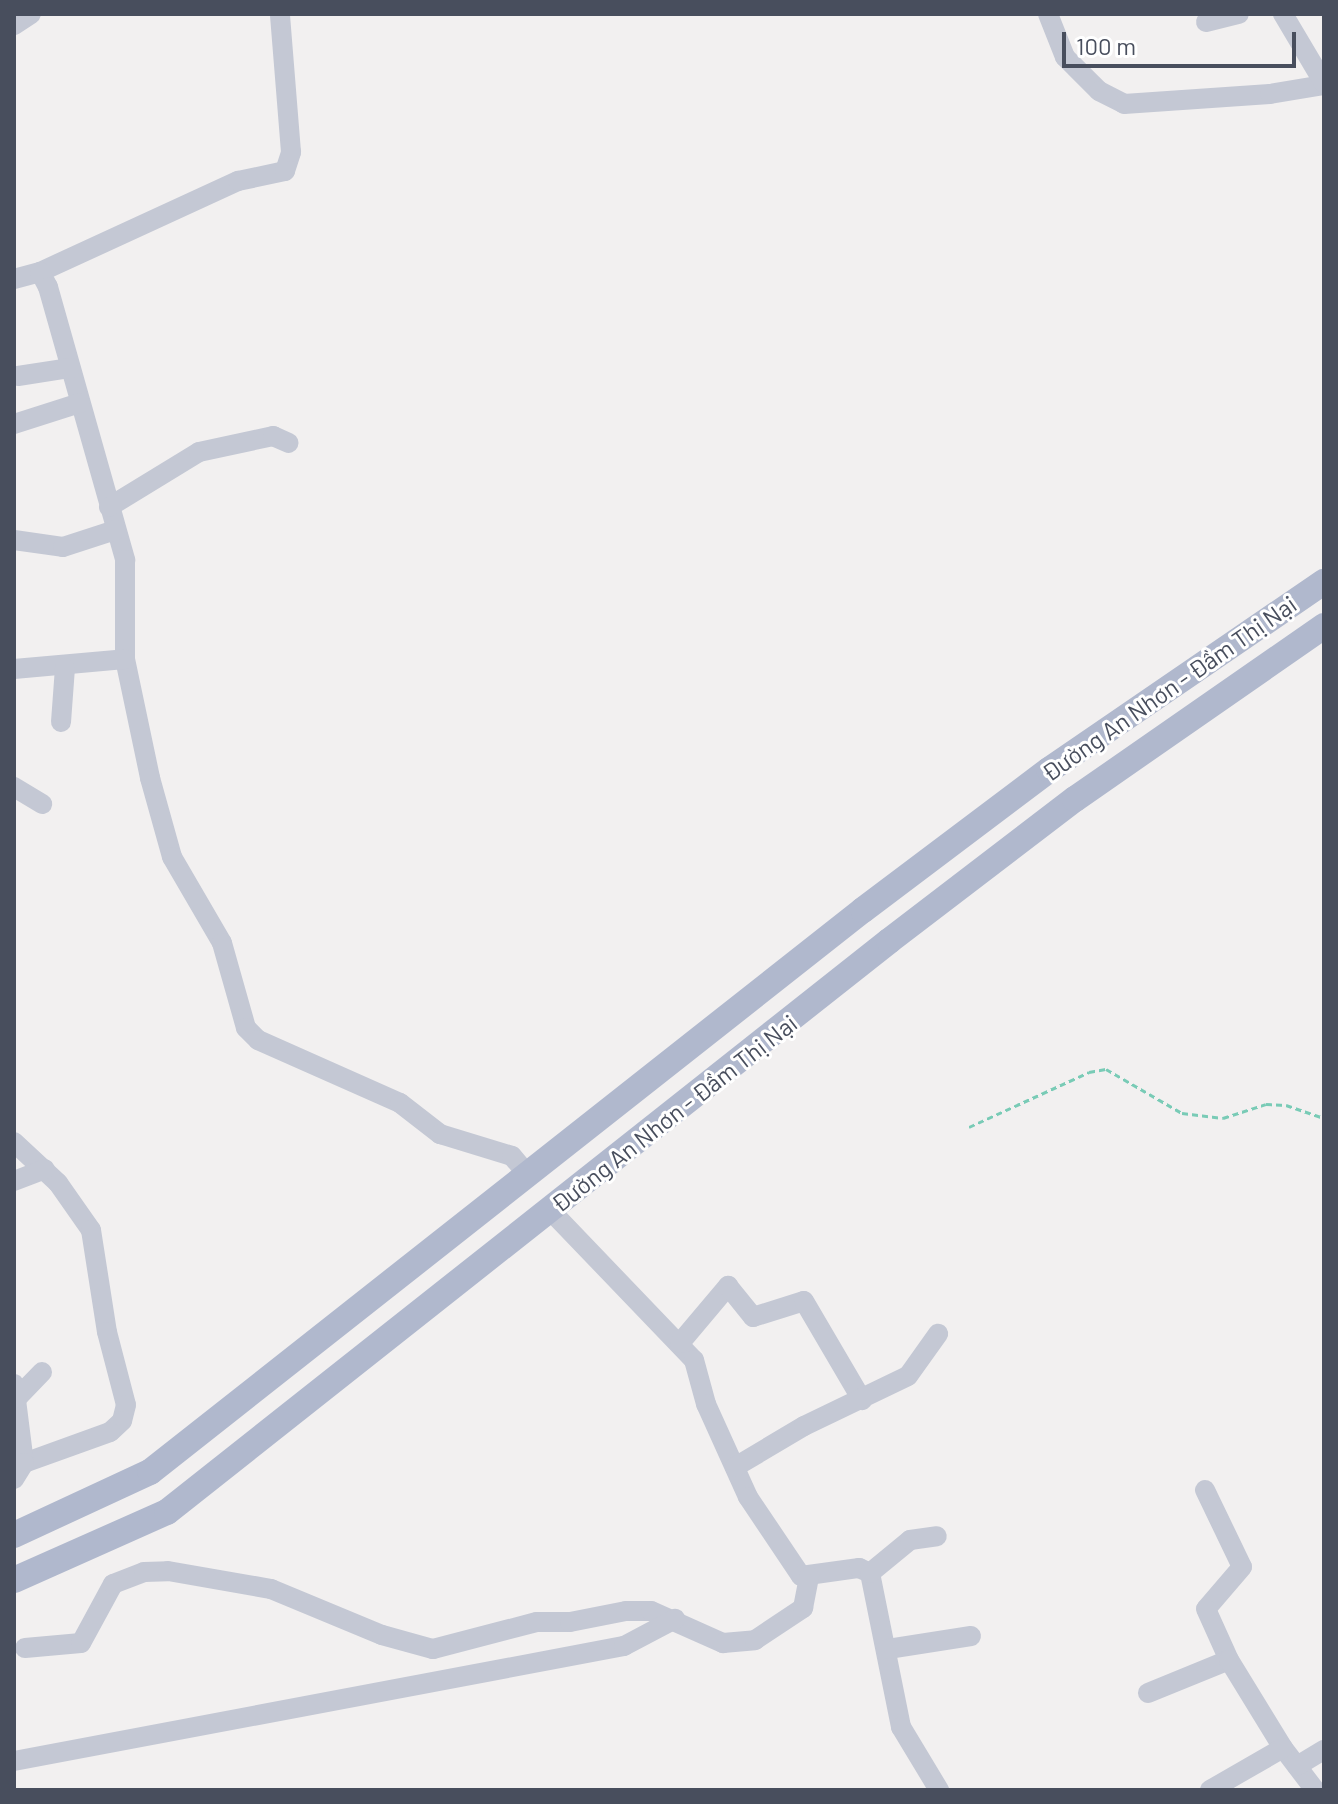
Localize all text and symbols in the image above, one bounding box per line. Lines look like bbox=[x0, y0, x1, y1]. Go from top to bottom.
scale bar bbox=[1066, 16, 1300, 66]
text: 100 m bbox=[1076, 31, 1136, 60]
street label: Đường An Nhơn - Đầm Thị Nại bbox=[1036, 589, 1302, 787]
street label: Đường An Nhơn - Đầm Thị Nại bbox=[545, 1008, 803, 1218]

